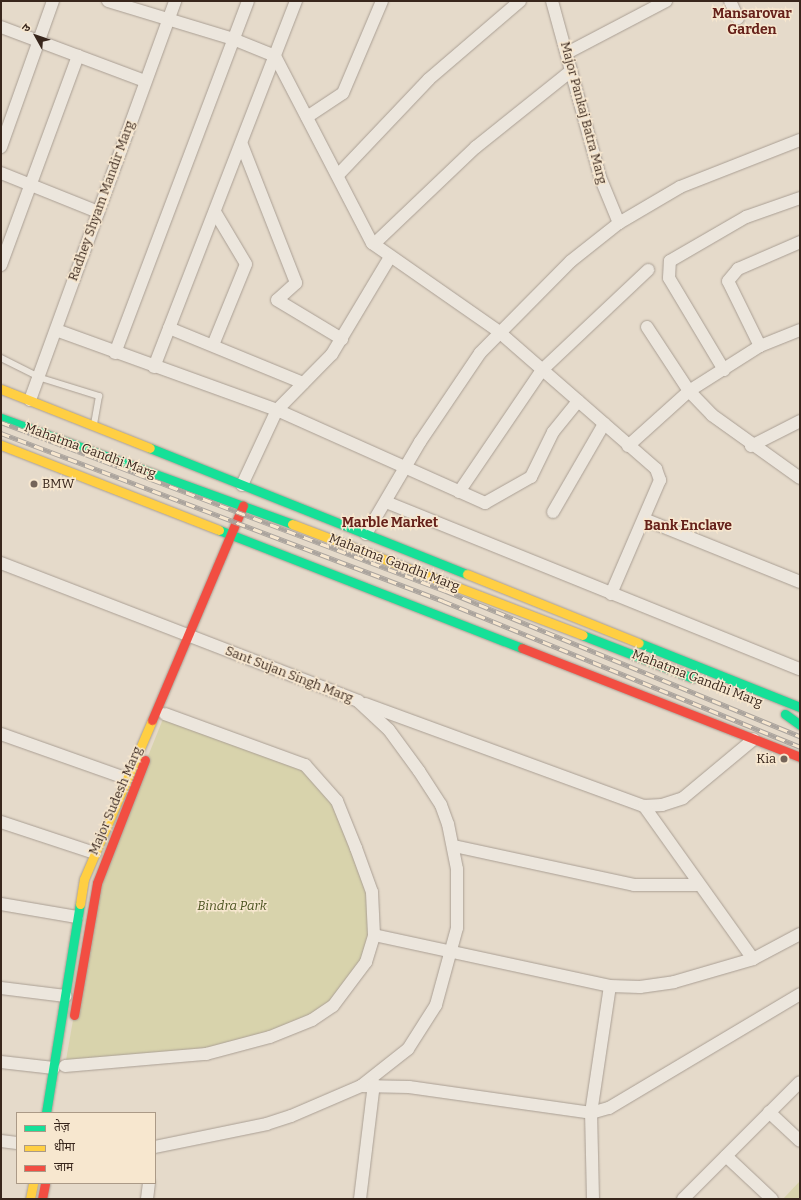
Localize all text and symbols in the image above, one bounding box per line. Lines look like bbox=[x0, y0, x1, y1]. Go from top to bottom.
district label: Mansarovar Garden bbox=[712, 6, 792, 38]
north arrow bbox=[16, 16, 56, 56]
text: उ bbox=[19, 21, 33, 35]
street label: Major Pankaj Batra Marg bbox=[556, 40, 610, 186]
street label: Radhey Shyam Mandir Marg bbox=[66, 119, 138, 283]
street label: Mahatma Gandhi Marg bbox=[22, 420, 158, 482]
place label: BMW bbox=[42, 476, 75, 492]
marker: BMW bbox=[29, 479, 39, 489]
district label: Marble Market bbox=[342, 515, 438, 531]
district label: Bank Enclave bbox=[644, 518, 732, 534]
street label: Mahatma Gandhi Marg bbox=[326, 531, 462, 595]
street label: Sant Sujan Singh Marg bbox=[223, 643, 355, 707]
street label: Mahatma Gandhi Marg bbox=[629, 647, 765, 711]
street label: Major Sudesh Marg bbox=[86, 744, 146, 858]
place label: Kia bbox=[756, 751, 776, 767]
marker: Kia bbox=[779, 754, 789, 764]
park label: Bindra Park bbox=[197, 898, 267, 914]
legend bbox=[16, 1112, 156, 1184]
text: तेज़ bbox=[54, 1120, 70, 1134]
text: धीमा bbox=[54, 1140, 75, 1154]
text: जाम bbox=[54, 1160, 73, 1174]

